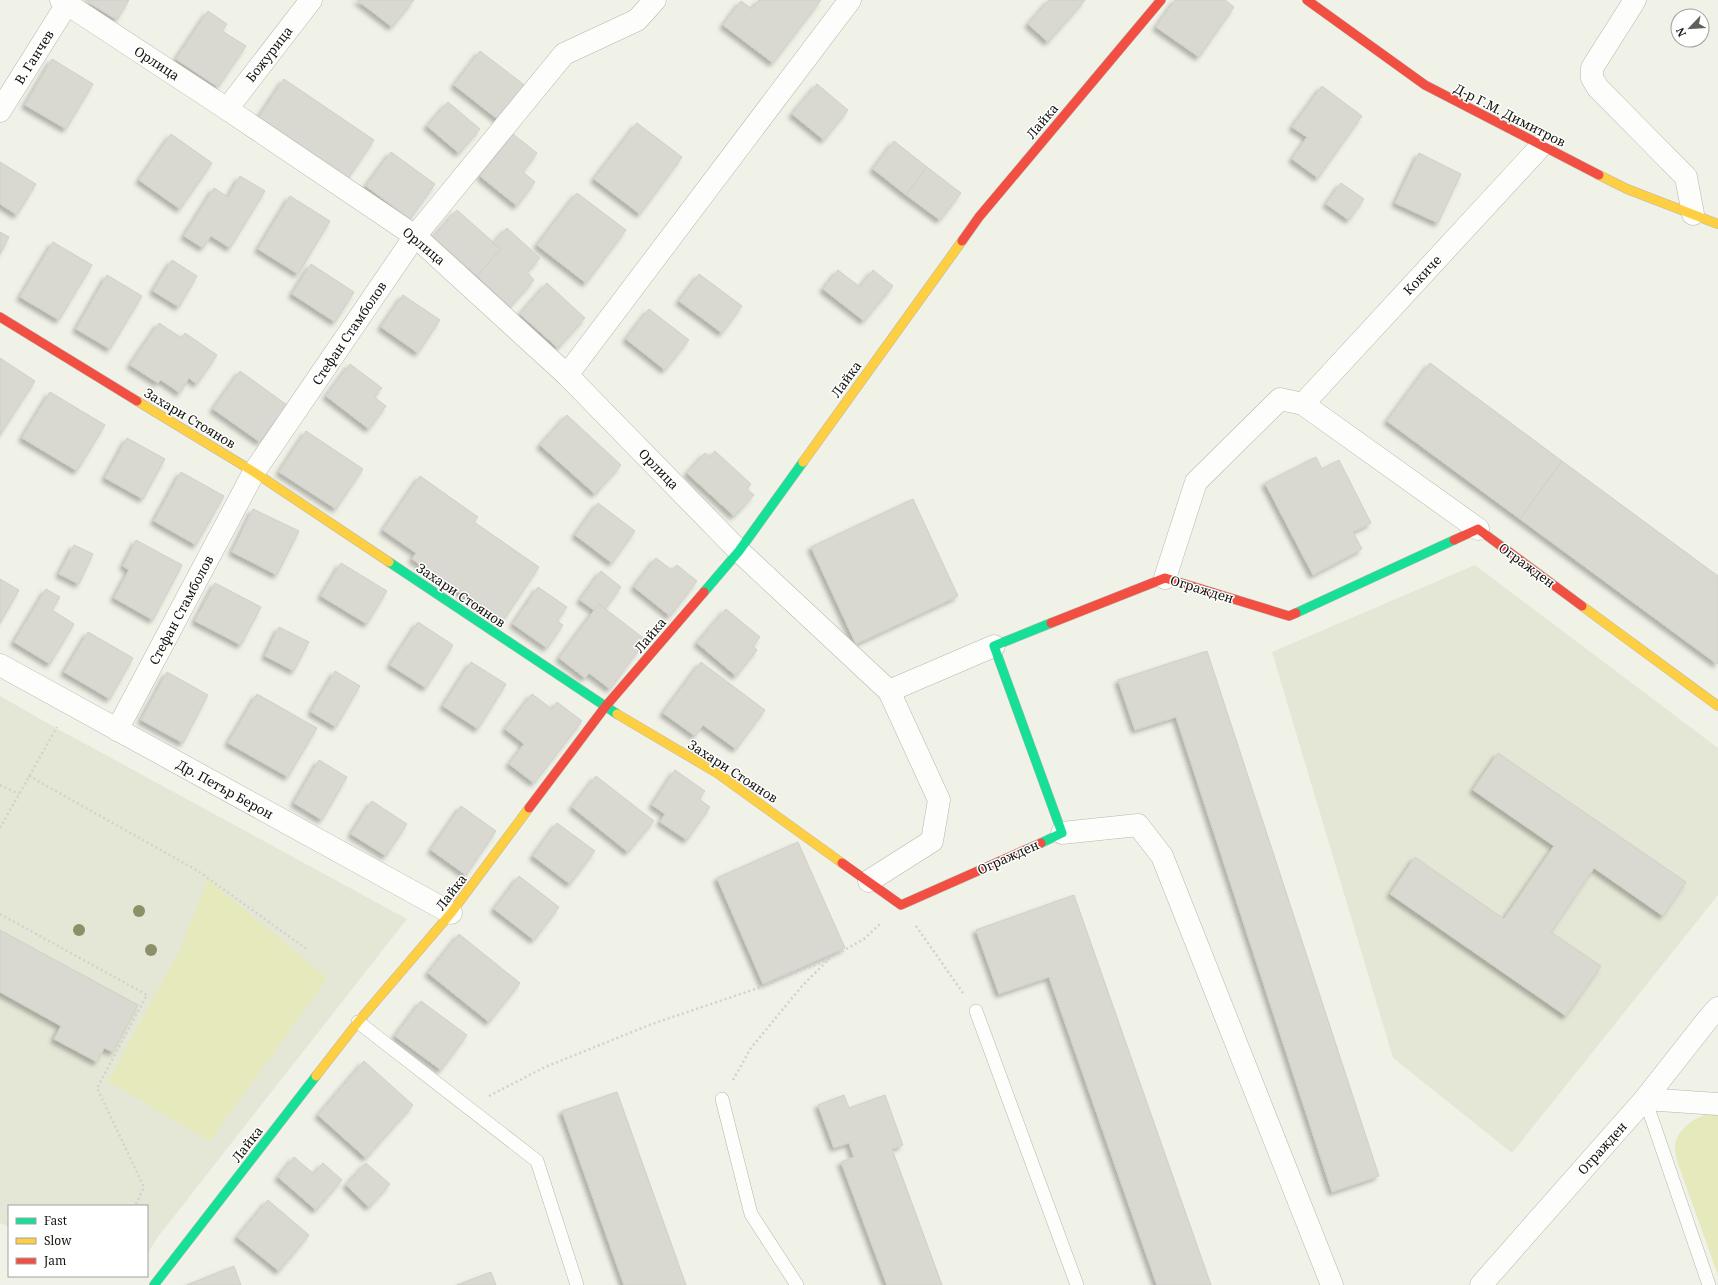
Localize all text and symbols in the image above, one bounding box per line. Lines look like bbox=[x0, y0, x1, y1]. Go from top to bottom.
north arrow bbox=[1670, 8, 1710, 48]
street label: Божурица bbox=[241, 22, 297, 86]
text: N bbox=[1672, 25, 1689, 40]
street label: В. Ганчев bbox=[10, 26, 58, 88]
street label: Орлица bbox=[131, 42, 183, 84]
street label: Д-р Г.М. Димитров bbox=[1451, 79, 1569, 151]
street label: Лайка bbox=[1022, 100, 1062, 142]
street label: Орлица bbox=[399, 223, 449, 269]
street label: Кокиче bbox=[1399, 251, 1445, 299]
street label: Стефан Стамболов bbox=[308, 278, 390, 388]
street label: Лайка bbox=[827, 357, 865, 401]
street label: Захари Стоянов bbox=[141, 384, 239, 452]
street label: Орлица bbox=[635, 445, 683, 493]
street label: Огражден bbox=[1495, 538, 1559, 592]
street label: Стефан Стамболов bbox=[145, 552, 217, 668]
street label: Захари Стоянов bbox=[413, 559, 509, 631]
street label: Огражден bbox=[1168, 571, 1236, 607]
street label: Лайка bbox=[630, 614, 670, 656]
street label: Захари Стоянов bbox=[685, 735, 781, 807]
street label: Др. Петър Берон bbox=[173, 755, 277, 823]
street label: Огражден bbox=[974, 835, 1042, 879]
street label: Лайка bbox=[431, 870, 471, 914]
street label: Огражден bbox=[1573, 1117, 1631, 1178]
street label: Лайка bbox=[227, 1122, 267, 1166]
legend bbox=[8, 1205, 148, 1277]
text: Fast bbox=[44, 1212, 67, 1229]
text: Slow bbox=[44, 1232, 72, 1249]
text: Jam bbox=[43, 1252, 66, 1269]

